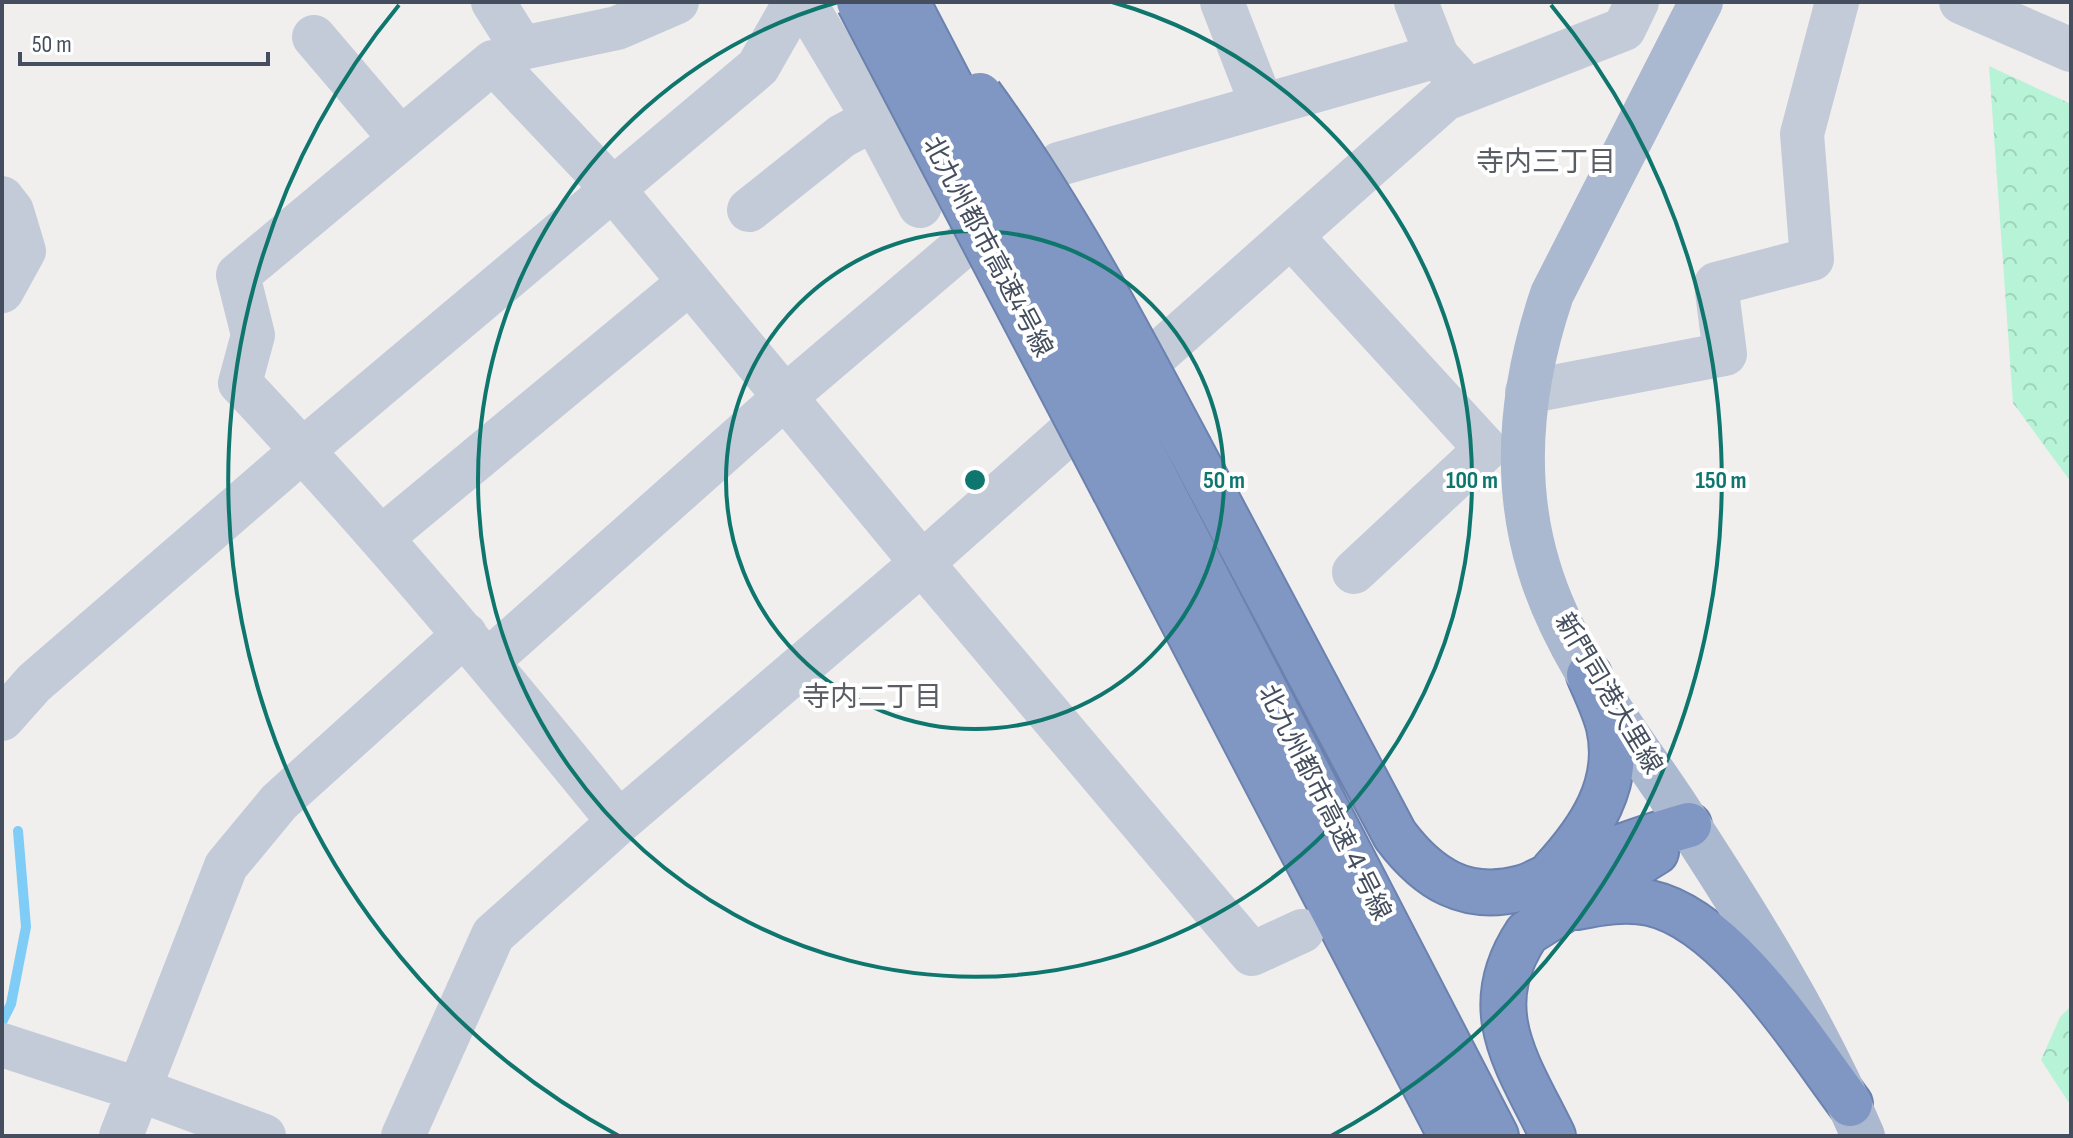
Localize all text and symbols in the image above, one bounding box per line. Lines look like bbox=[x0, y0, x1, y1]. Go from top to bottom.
scale bar bbox=[20, 16, 268, 66]
text: 50 m bbox=[32, 30, 72, 59]
street label: 北九州都市高速4号線 bbox=[916, 132, 1058, 362]
district label: 寺内三丁目 bbox=[1476, 146, 1616, 179]
centre of rings bbox=[961, 466, 989, 494]
text: 50 m bbox=[1203, 466, 1245, 495]
text: 100 m bbox=[1446, 466, 1498, 495]
text: 150 m bbox=[1695, 466, 1747, 495]
street label: 新門司港大里線 bbox=[1548, 608, 1668, 780]
street label: 北九州都市高速４号線 bbox=[1251, 680, 1397, 926]
district label: 寺内二丁目 bbox=[802, 681, 942, 714]

